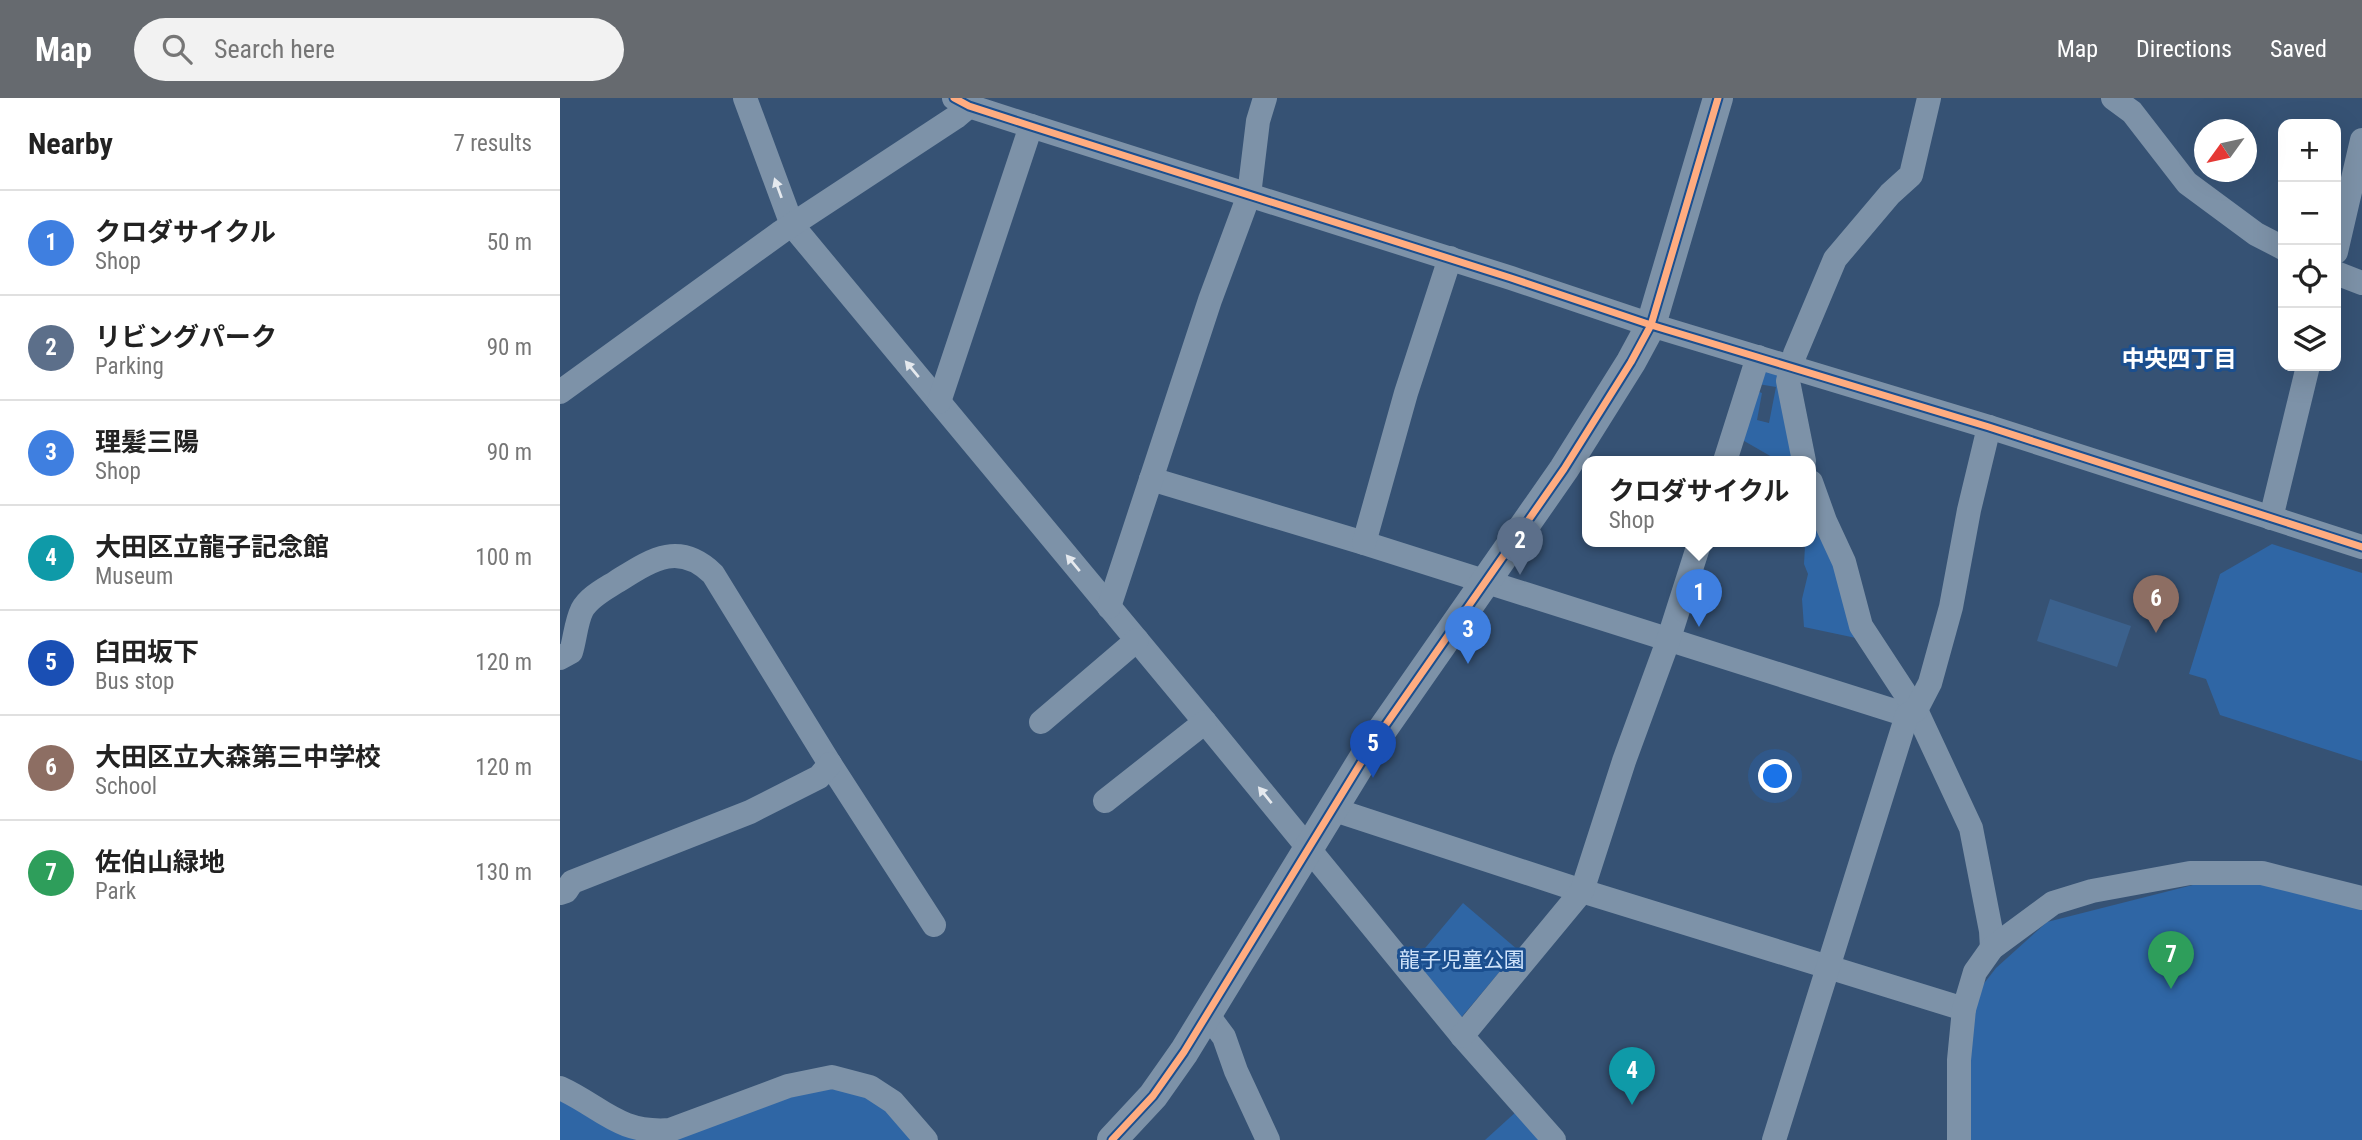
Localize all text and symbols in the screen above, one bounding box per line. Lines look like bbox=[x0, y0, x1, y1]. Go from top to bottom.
search box bbox=[134, 18, 624, 81]
text: Map bbox=[35, 30, 92, 69]
icon: search bbox=[158, 30, 196, 68]
text: Search here bbox=[214, 34, 335, 64]
text: Map bbox=[2057, 35, 2098, 63]
text: Directions bbox=[2136, 35, 2232, 63]
text: Saved bbox=[2270, 35, 2327, 63]
north arrow bbox=[2194, 119, 2257, 182]
map controls bbox=[2278, 119, 2341, 371]
button: + bbox=[2278, 119, 2341, 182]
text: Nearby bbox=[28, 126, 113, 161]
text: 7 results bbox=[454, 130, 532, 157]
one-way arrow bbox=[772, 177, 783, 198]
button: − bbox=[2278, 182, 2341, 245]
text: クロダサイクル bbox=[95, 217, 276, 247]
text: 1 bbox=[45, 229, 57, 256]
text: 50 m bbox=[487, 229, 532, 256]
button: locate bbox=[2278, 245, 2341, 308]
text: Shop bbox=[95, 248, 141, 275]
button: layers bbox=[2278, 308, 2341, 371]
text: リビングパーク bbox=[95, 322, 277, 352]
text: 2 bbox=[45, 334, 57, 361]
text: 90 m bbox=[487, 334, 532, 361]
district label: 中央四丁目 bbox=[2122, 346, 2237, 373]
text: Parking bbox=[95, 353, 164, 380]
one-way arrow bbox=[905, 361, 920, 378]
text: 理髪三陽 bbox=[95, 427, 199, 457]
text: 3 bbox=[45, 439, 57, 466]
text: 90 m bbox=[487, 439, 532, 466]
popup bbox=[1582, 456, 1816, 547]
text: Shop bbox=[95, 458, 141, 485]
text: クロダサイクル bbox=[1609, 476, 1789, 506]
text: Shop bbox=[1609, 507, 1655, 534]
pin: 2 bbox=[1497, 517, 1543, 575]
text: 大田区立龍子記念館 bbox=[95, 532, 329, 562]
text: 4 bbox=[45, 544, 57, 571]
text: 100 m bbox=[475, 544, 532, 571]
one-way arrow bbox=[1066, 555, 1081, 572]
text: Museum bbox=[95, 563, 173, 590]
pin: 1 bbox=[1676, 569, 1722, 627]
pin: 6 bbox=[2133, 575, 2179, 633]
pin: 3 bbox=[1445, 606, 1491, 664]
text: 臼田坂下 bbox=[95, 637, 199, 667]
text: 5 bbox=[45, 649, 57, 676]
text: 120 m bbox=[475, 649, 532, 676]
text: Bus stop bbox=[95, 668, 174, 695]
pin: 5 bbox=[1350, 720, 1396, 778]
text: 大田区立大森第三中学校 bbox=[95, 742, 381, 772]
text: 6 bbox=[45, 754, 57, 781]
text: 120 m bbox=[475, 754, 532, 781]
your location bbox=[1758, 759, 1792, 793]
text: School bbox=[95, 773, 157, 800]
one-way arrow bbox=[1258, 787, 1273, 804]
text: 佐伯山緑地 bbox=[95, 847, 225, 877]
text: 7 bbox=[45, 859, 57, 886]
text: 130 m bbox=[475, 859, 532, 886]
text: Park bbox=[95, 878, 136, 905]
pin: 7 bbox=[2148, 931, 2194, 989]
park label: 龍子児童公園 bbox=[1399, 948, 1525, 972]
pin: 4 bbox=[1609, 1047, 1655, 1105]

